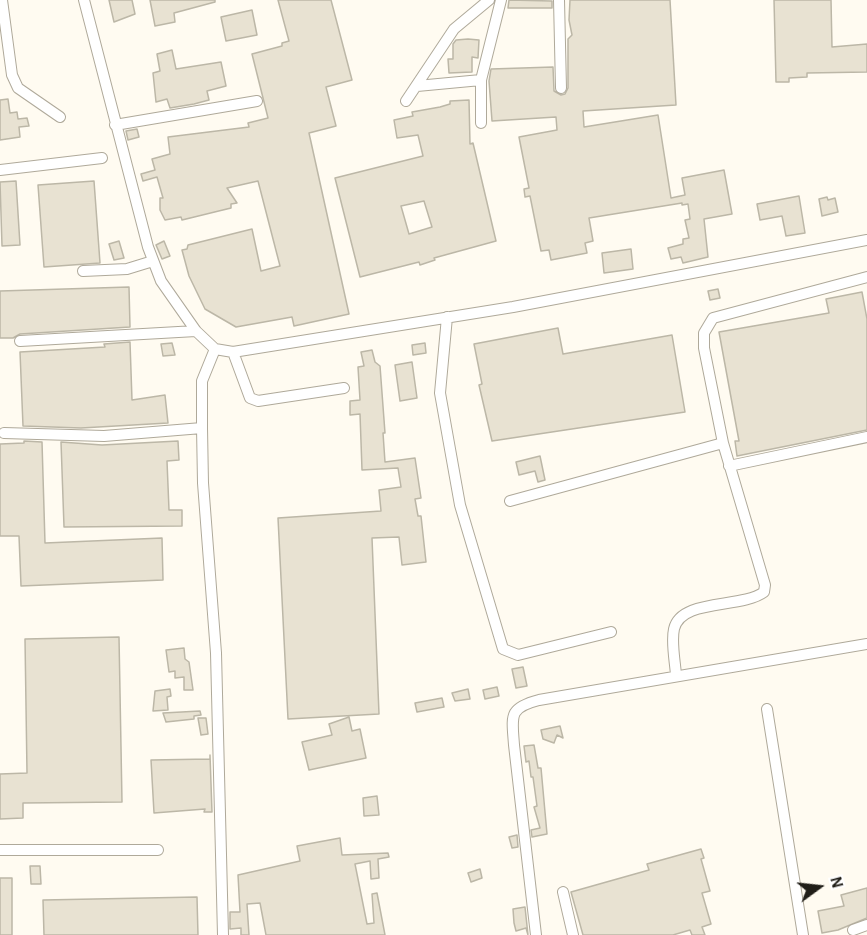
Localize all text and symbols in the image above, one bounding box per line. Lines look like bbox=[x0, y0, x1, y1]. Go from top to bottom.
north arrow bbox=[789, 857, 849, 917]
text: N bbox=[827, 875, 846, 890]

